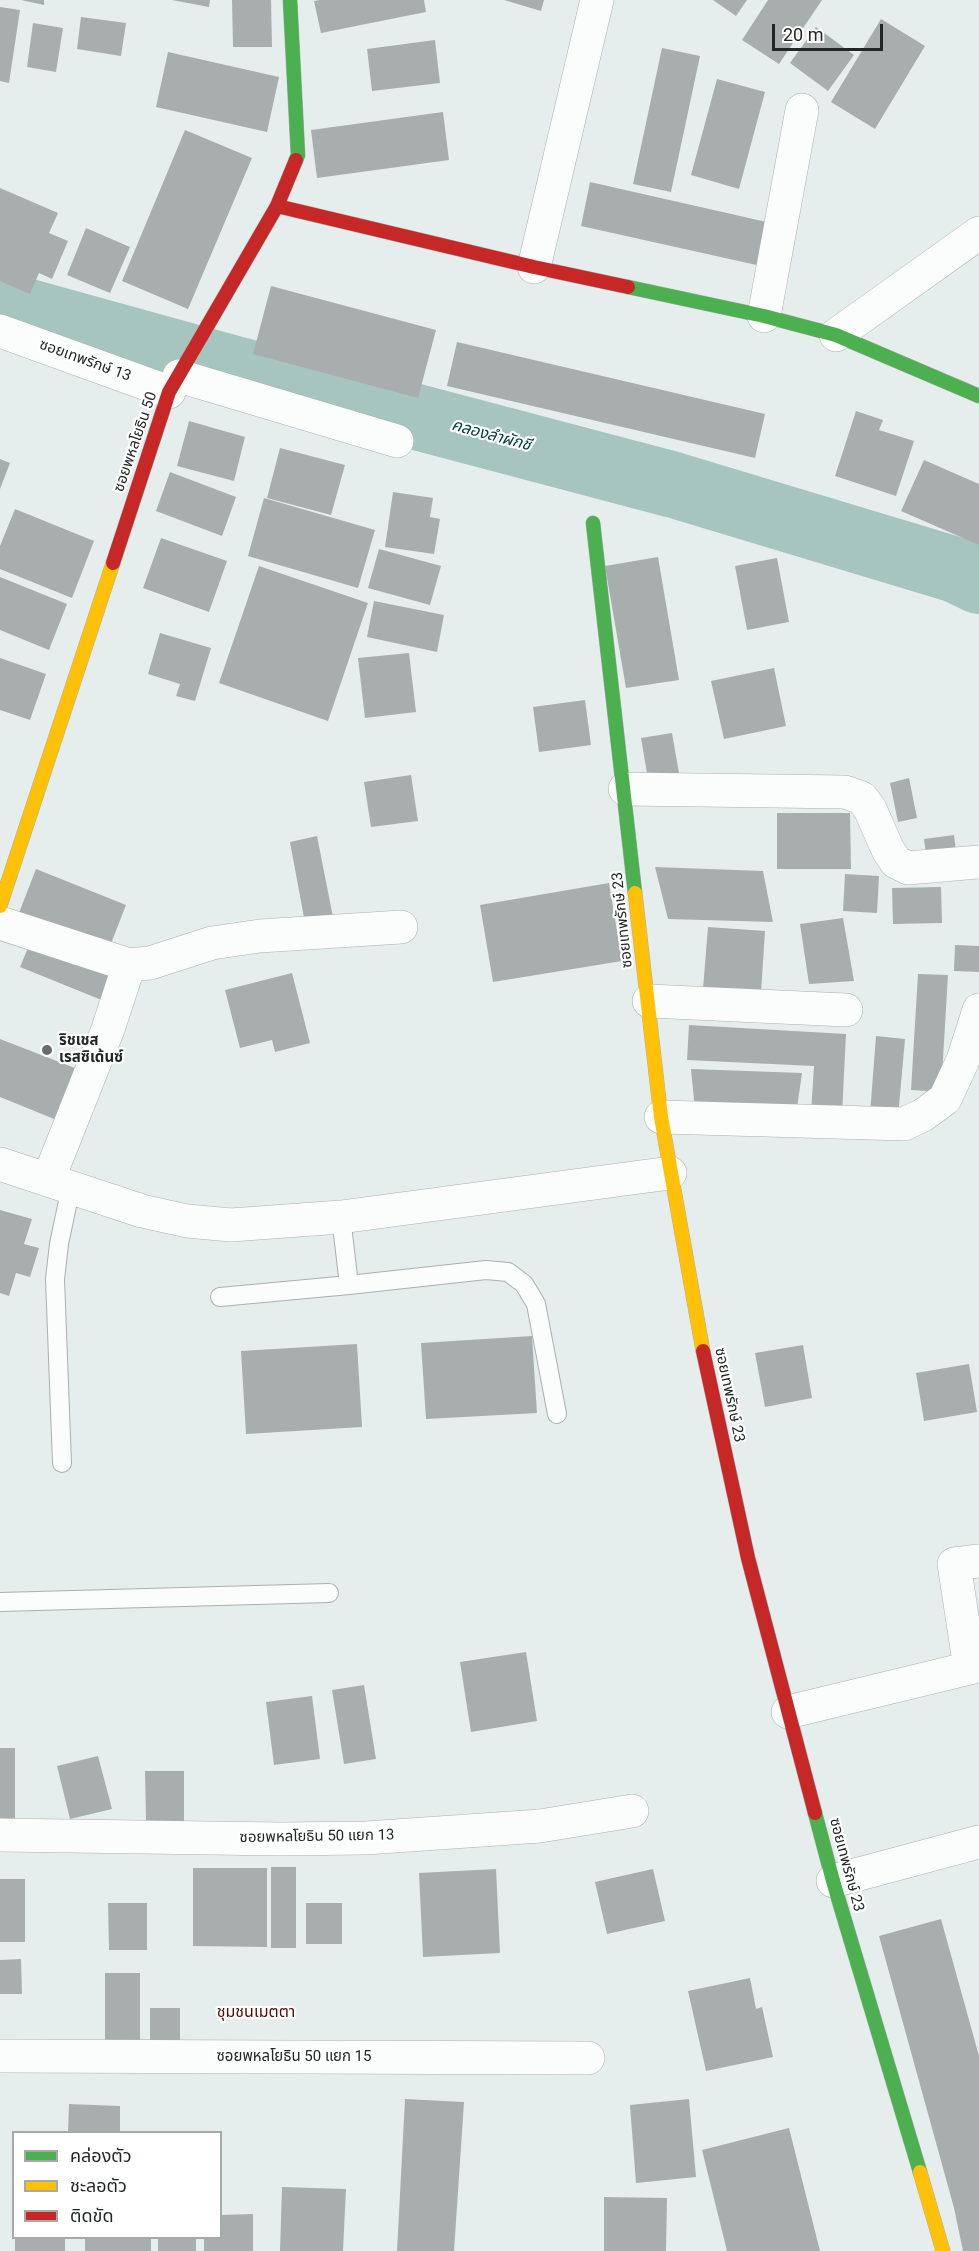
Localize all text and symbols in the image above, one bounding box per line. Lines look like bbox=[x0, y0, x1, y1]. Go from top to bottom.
scale bar bbox=[775, 12, 886, 50]
text: 20 m bbox=[783, 24, 823, 45]
street label: ซอยเทพรักษ์ 13 bbox=[37, 336, 133, 386]
street label: ซอยพหลโยธิน 50 bbox=[110, 390, 162, 494]
water label: คลองลำผักชี bbox=[449, 416, 533, 456]
street label: ซอยเทพรักษ์ 23 bbox=[609, 871, 637, 969]
place label: ริชเชส เรสซิเด้นซ์ bbox=[59, 1032, 123, 1067]
marker: ริชเชส เรสซิเด้นซ์ bbox=[40, 1043, 54, 1057]
street label: ซอยเทพรักษ์ 23 bbox=[710, 1346, 748, 1444]
street label: ซอยเทพรักษ์ 23 bbox=[825, 1816, 867, 1914]
street label: ซอยพหลโยธิน 50 แยก 13 bbox=[239, 1827, 395, 1847]
district label: ชุมชนเมตตา bbox=[217, 2003, 295, 2023]
street label: ซอยพหลโยธิน 50 แยก 15 bbox=[217, 2048, 371, 2066]
legend bbox=[12, 2131, 222, 2239]
text: คล่องตัว bbox=[70, 2145, 132, 2166]
text: ชะลอตัว bbox=[70, 2175, 127, 2196]
text: ติดขัด bbox=[70, 2205, 113, 2226]

